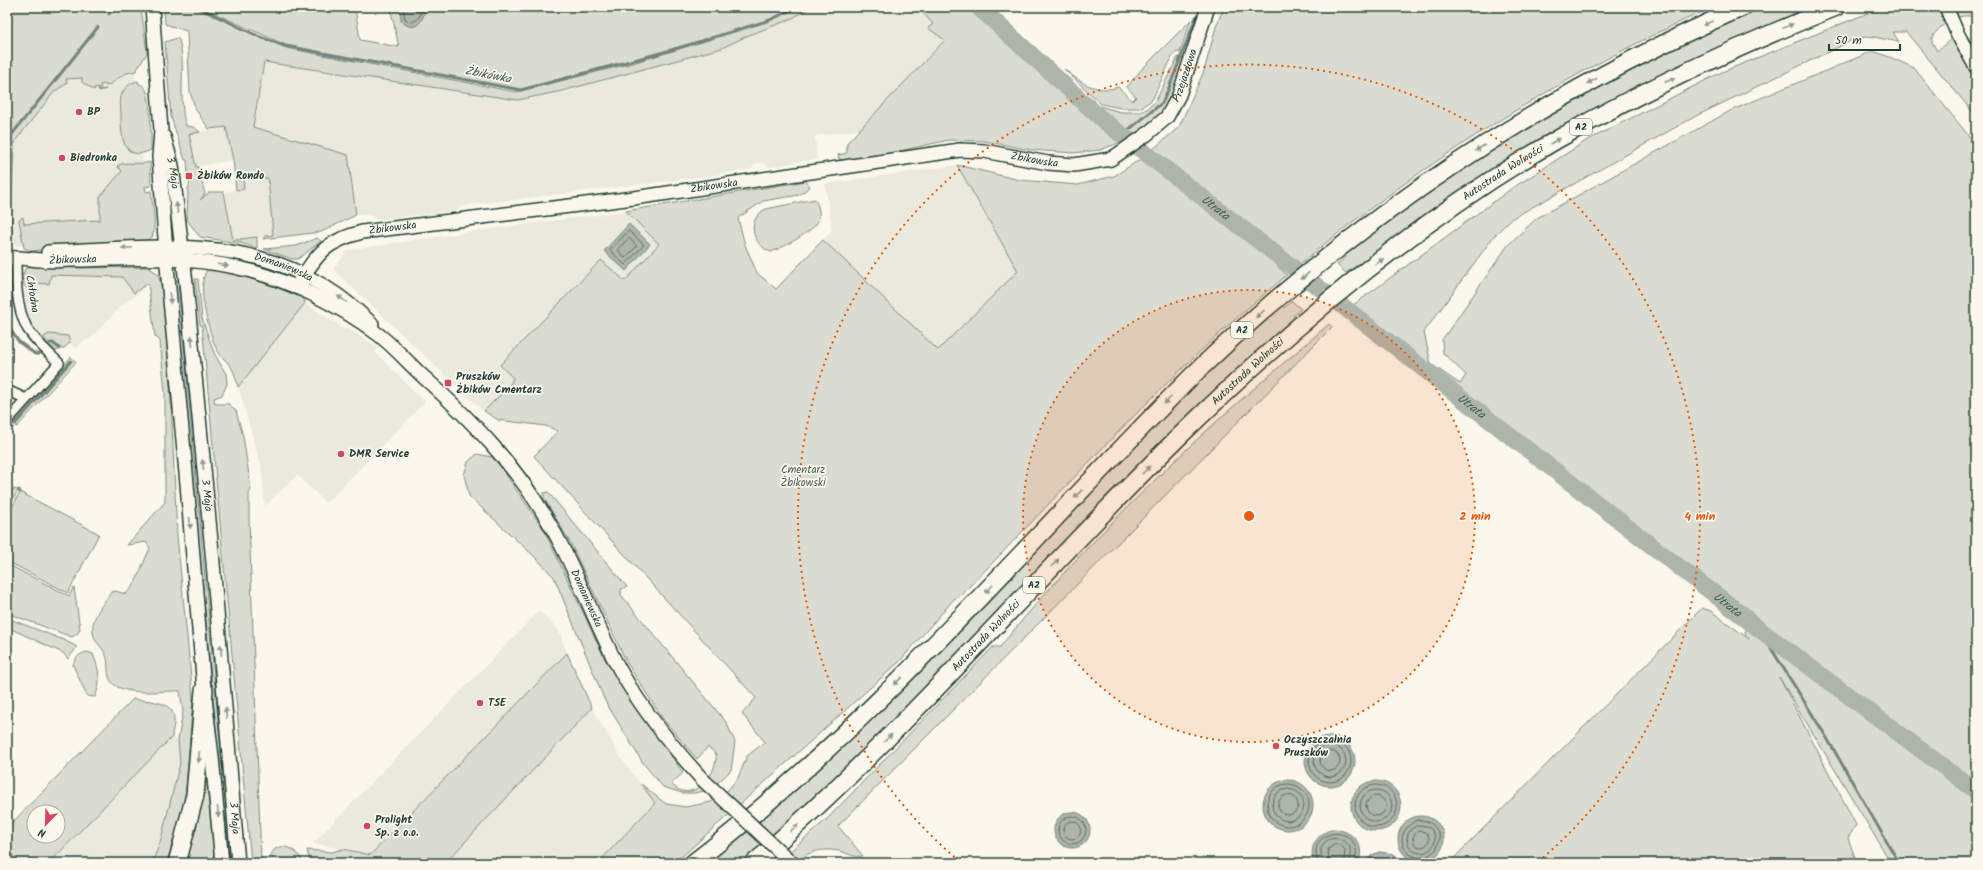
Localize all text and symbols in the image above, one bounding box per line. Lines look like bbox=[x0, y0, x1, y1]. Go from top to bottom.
one-way arrow bbox=[1702, 20, 1713, 26]
one-way arrow bbox=[1783, 22, 1795, 28]
scale bar bbox=[1829, 26, 1900, 52]
text: 50 m bbox=[1835, 31, 1862, 50]
street label: Przejazdowa bbox=[1168, 46, 1203, 106]
water label: Żbikówka bbox=[463, 61, 514, 89]
one-way arrow bbox=[1664, 77, 1676, 83]
one-way arrow bbox=[1586, 78, 1597, 84]
place label: BP bbox=[87, 103, 101, 121]
marker: BP bbox=[74, 107, 84, 117]
road number: A2 bbox=[1570, 119, 1592, 135]
one-way arrow bbox=[1550, 137, 1560, 145]
street label: Autostrada Wolności bbox=[1459, 140, 1548, 206]
one-way arrow bbox=[1475, 144, 1485, 152]
street label: Żbikowska bbox=[1009, 147, 1059, 173]
place label: Biedronka bbox=[70, 149, 118, 167]
marker: Biedronka bbox=[57, 153, 67, 163]
street label: 3 Maja bbox=[161, 154, 184, 190]
place label: Żbików Rondo bbox=[197, 167, 264, 185]
marker: Żbików Rondo bbox=[184, 171, 194, 181]
street label: Żbikowska bbox=[689, 174, 739, 199]
water label: Utrata bbox=[1197, 190, 1235, 226]
one-way arrow bbox=[174, 202, 181, 214]
street label: Żbikowska bbox=[368, 216, 418, 240]
one-way arrow bbox=[121, 245, 133, 252]
street label: Domaniewska bbox=[252, 248, 316, 287]
street label: Żbikowska bbox=[49, 250, 97, 270]
one-way arrow bbox=[1373, 258, 1384, 266]
one-way arrow bbox=[217, 262, 229, 268]
one-way arrow bbox=[1300, 272, 1311, 281]
street label: Chłodna bbox=[20, 274, 44, 314]
one-way arrow bbox=[167, 292, 173, 304]
one-way arrow bbox=[336, 295, 347, 303]
one-way arrow bbox=[1255, 310, 1265, 319]
road number: A2 bbox=[1231, 322, 1253, 338]
street label: Autostrada Wolności bbox=[1207, 333, 1289, 410]
one-way arrow bbox=[188, 335, 195, 347]
place label: Pruszków Żbików Cmentarz bbox=[456, 368, 542, 399]
marker: Pruszków Żbików Cmentarz bbox=[443, 378, 453, 388]
water label: Utrata bbox=[1453, 389, 1491, 424]
one-way arrow bbox=[1163, 395, 1173, 405]
place label: DMR Service bbox=[349, 445, 410, 463]
marker: DMR Service bbox=[336, 449, 346, 459]
one-way arrow bbox=[200, 459, 206, 471]
park label: Cmentarz Żbikowski bbox=[780, 461, 826, 492]
one-way arrow bbox=[1141, 465, 1151, 475]
street label: 3 Maja bbox=[196, 478, 217, 512]
one-way arrow bbox=[1073, 489, 1083, 499]
text: 2 min bbox=[1459, 507, 1491, 526]
text: 4 min bbox=[1685, 507, 1716, 526]
centre of rings bbox=[1242, 509, 1256, 523]
one-way arrow bbox=[187, 517, 194, 529]
one-way arrow bbox=[1050, 558, 1060, 568]
street label: Domaniewska bbox=[565, 567, 607, 630]
road number: A2 bbox=[1023, 577, 1045, 593]
one-way arrow bbox=[984, 584, 994, 594]
water label: Utrata bbox=[1709, 587, 1747, 623]
street label: Autostrada Wolności bbox=[948, 596, 1025, 676]
one-way arrow bbox=[217, 644, 224, 656]
one-way arrow bbox=[893, 677, 903, 686]
place label: TSE bbox=[488, 694, 507, 712]
marker: TSE bbox=[475, 698, 485, 708]
one-way arrow bbox=[222, 707, 229, 719]
place label: Oczyszczalnia Pruszków bbox=[1284, 731, 1352, 762]
one-way arrow bbox=[883, 733, 893, 743]
marker: Oczyszczalnia Pruszków bbox=[1271, 741, 1281, 751]
one-way arrow bbox=[195, 751, 202, 763]
street label: 3 Maja bbox=[224, 801, 245, 835]
north arrow bbox=[26, 804, 66, 844]
one-way arrow bbox=[214, 806, 221, 818]
place label: Prolight Sp. z o.o. bbox=[375, 811, 419, 842]
marker: Prolight Sp. z o.o. bbox=[362, 821, 372, 831]
text: N bbox=[36, 823, 49, 842]
one-way arrow bbox=[789, 824, 800, 833]

